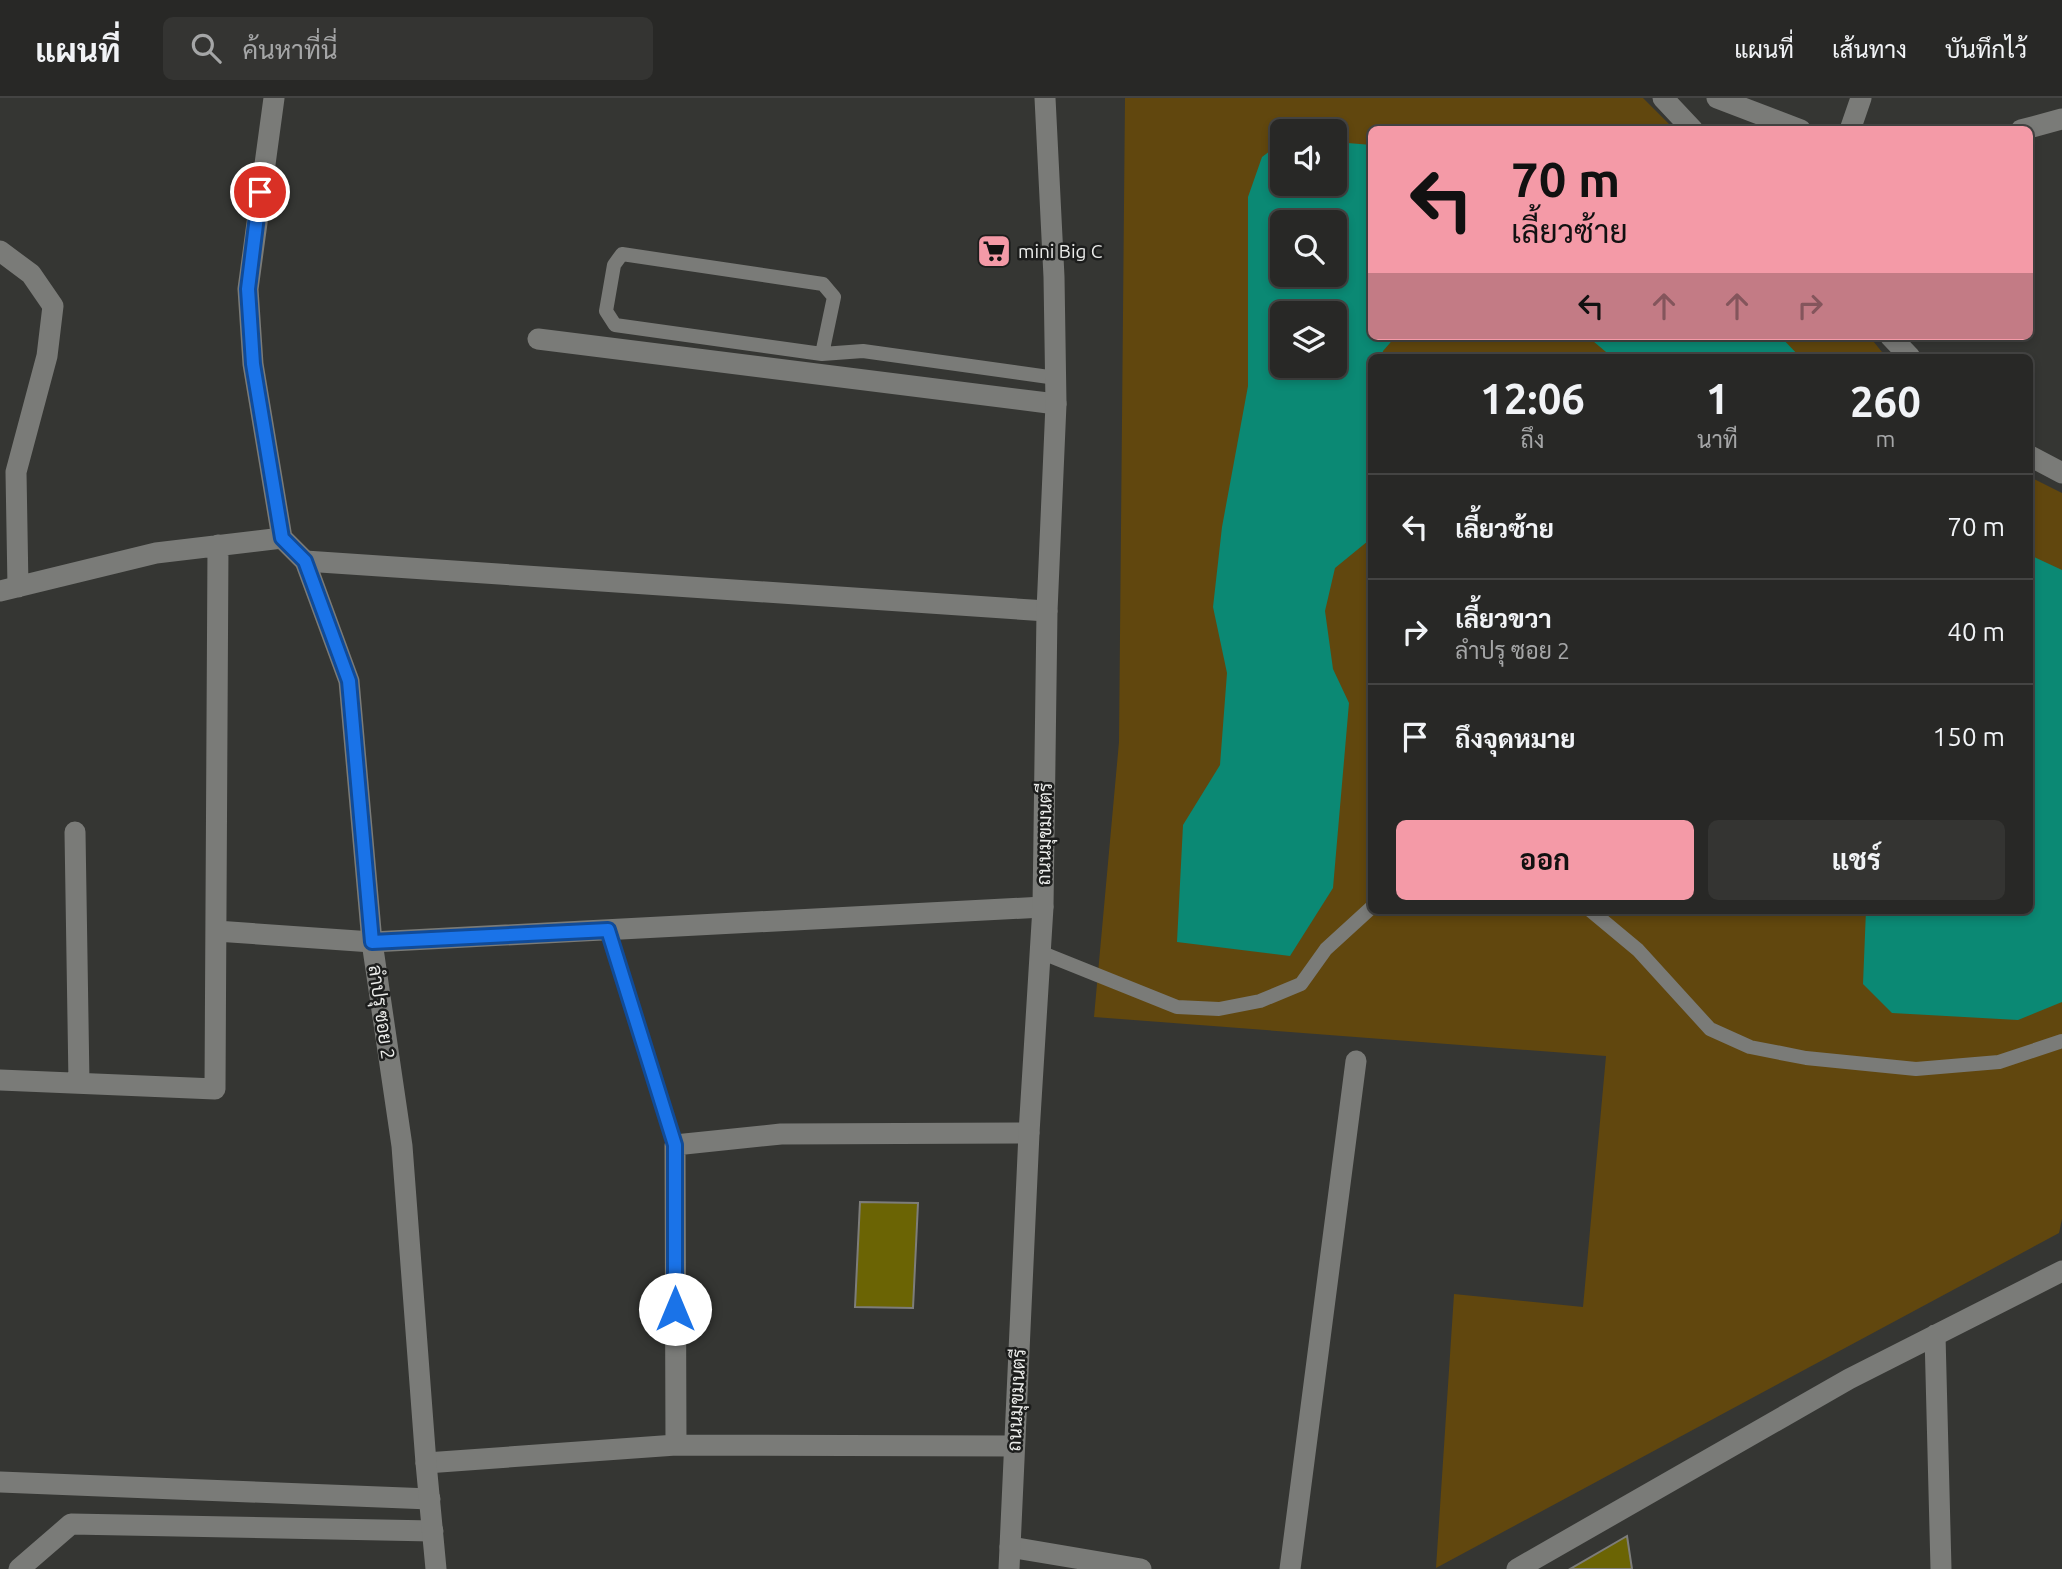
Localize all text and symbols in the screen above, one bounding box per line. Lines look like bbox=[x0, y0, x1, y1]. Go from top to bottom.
search box bbox=[163, 17, 653, 80]
icon: search bbox=[187, 29, 225, 67]
text: แผนที่ bbox=[35, 31, 121, 68]
text: ค้นหาที่นี่ bbox=[243, 35, 338, 64]
text: แผนที่ bbox=[1734, 36, 1794, 63]
text: เส้นทาง bbox=[1832, 36, 1907, 63]
text: บันทึกไว้ bbox=[1945, 36, 2027, 63]
map controls bbox=[1270, 119, 1347, 378]
button: sound bbox=[1270, 119, 1347, 196]
text: 70 m bbox=[1511, 151, 1620, 206]
icon: left bbox=[1396, 154, 1487, 245]
pin bbox=[230, 162, 290, 222]
icon: arrive bbox=[241, 173, 279, 211]
button: search bbox=[1270, 210, 1347, 287]
text: เลี้ยวซ้าย bbox=[1511, 213, 1628, 249]
supermarket icon: mini Big C bbox=[975, 232, 1013, 270]
place label: mini Big C bbox=[1018, 240, 1103, 262]
icon: left bbox=[1572, 287, 1610, 325]
icon: ahead bbox=[1645, 287, 1683, 325]
icon: ahead bbox=[1718, 287, 1756, 325]
icon: right bbox=[1791, 287, 1829, 325]
button: layers bbox=[1270, 301, 1347, 378]
text: 12:06 bbox=[1480, 375, 1585, 422]
text: 1 bbox=[1706, 375, 1729, 422]
text: 260 bbox=[1850, 378, 1921, 425]
text: m bbox=[1876, 426, 1895, 451]
text: ถึง bbox=[1521, 427, 1544, 452]
text: นาที bbox=[1697, 427, 1738, 452]
icon: left bbox=[1396, 508, 1434, 546]
text: 70 m bbox=[1947, 512, 2005, 541]
text: เลี้ยวซ้าย bbox=[1455, 514, 1554, 543]
text: เลี้ยวขวา bbox=[1455, 604, 1552, 633]
icon: right bbox=[1396, 613, 1434, 651]
text: 40 m bbox=[1947, 617, 2005, 646]
text: ลำปรุ ซอย 2 bbox=[1455, 638, 1570, 663]
icon: arrive bbox=[1396, 718, 1434, 756]
text: 150 m bbox=[1933, 722, 2005, 751]
text: ถึงจุดหมาย bbox=[1455, 724, 1576, 753]
street label: ถนนมุขมนตรี bbox=[1031, 782, 1058, 886]
button: ออก bbox=[1396, 820, 1694, 900]
button: แชร์ bbox=[1708, 820, 2005, 900]
street label: ลำปรุ ซอย 2 bbox=[363, 963, 400, 1061]
position arrow bbox=[638, 1272, 712, 1346]
street label: ถนนมุขมนตรี bbox=[1001, 1348, 1032, 1452]

